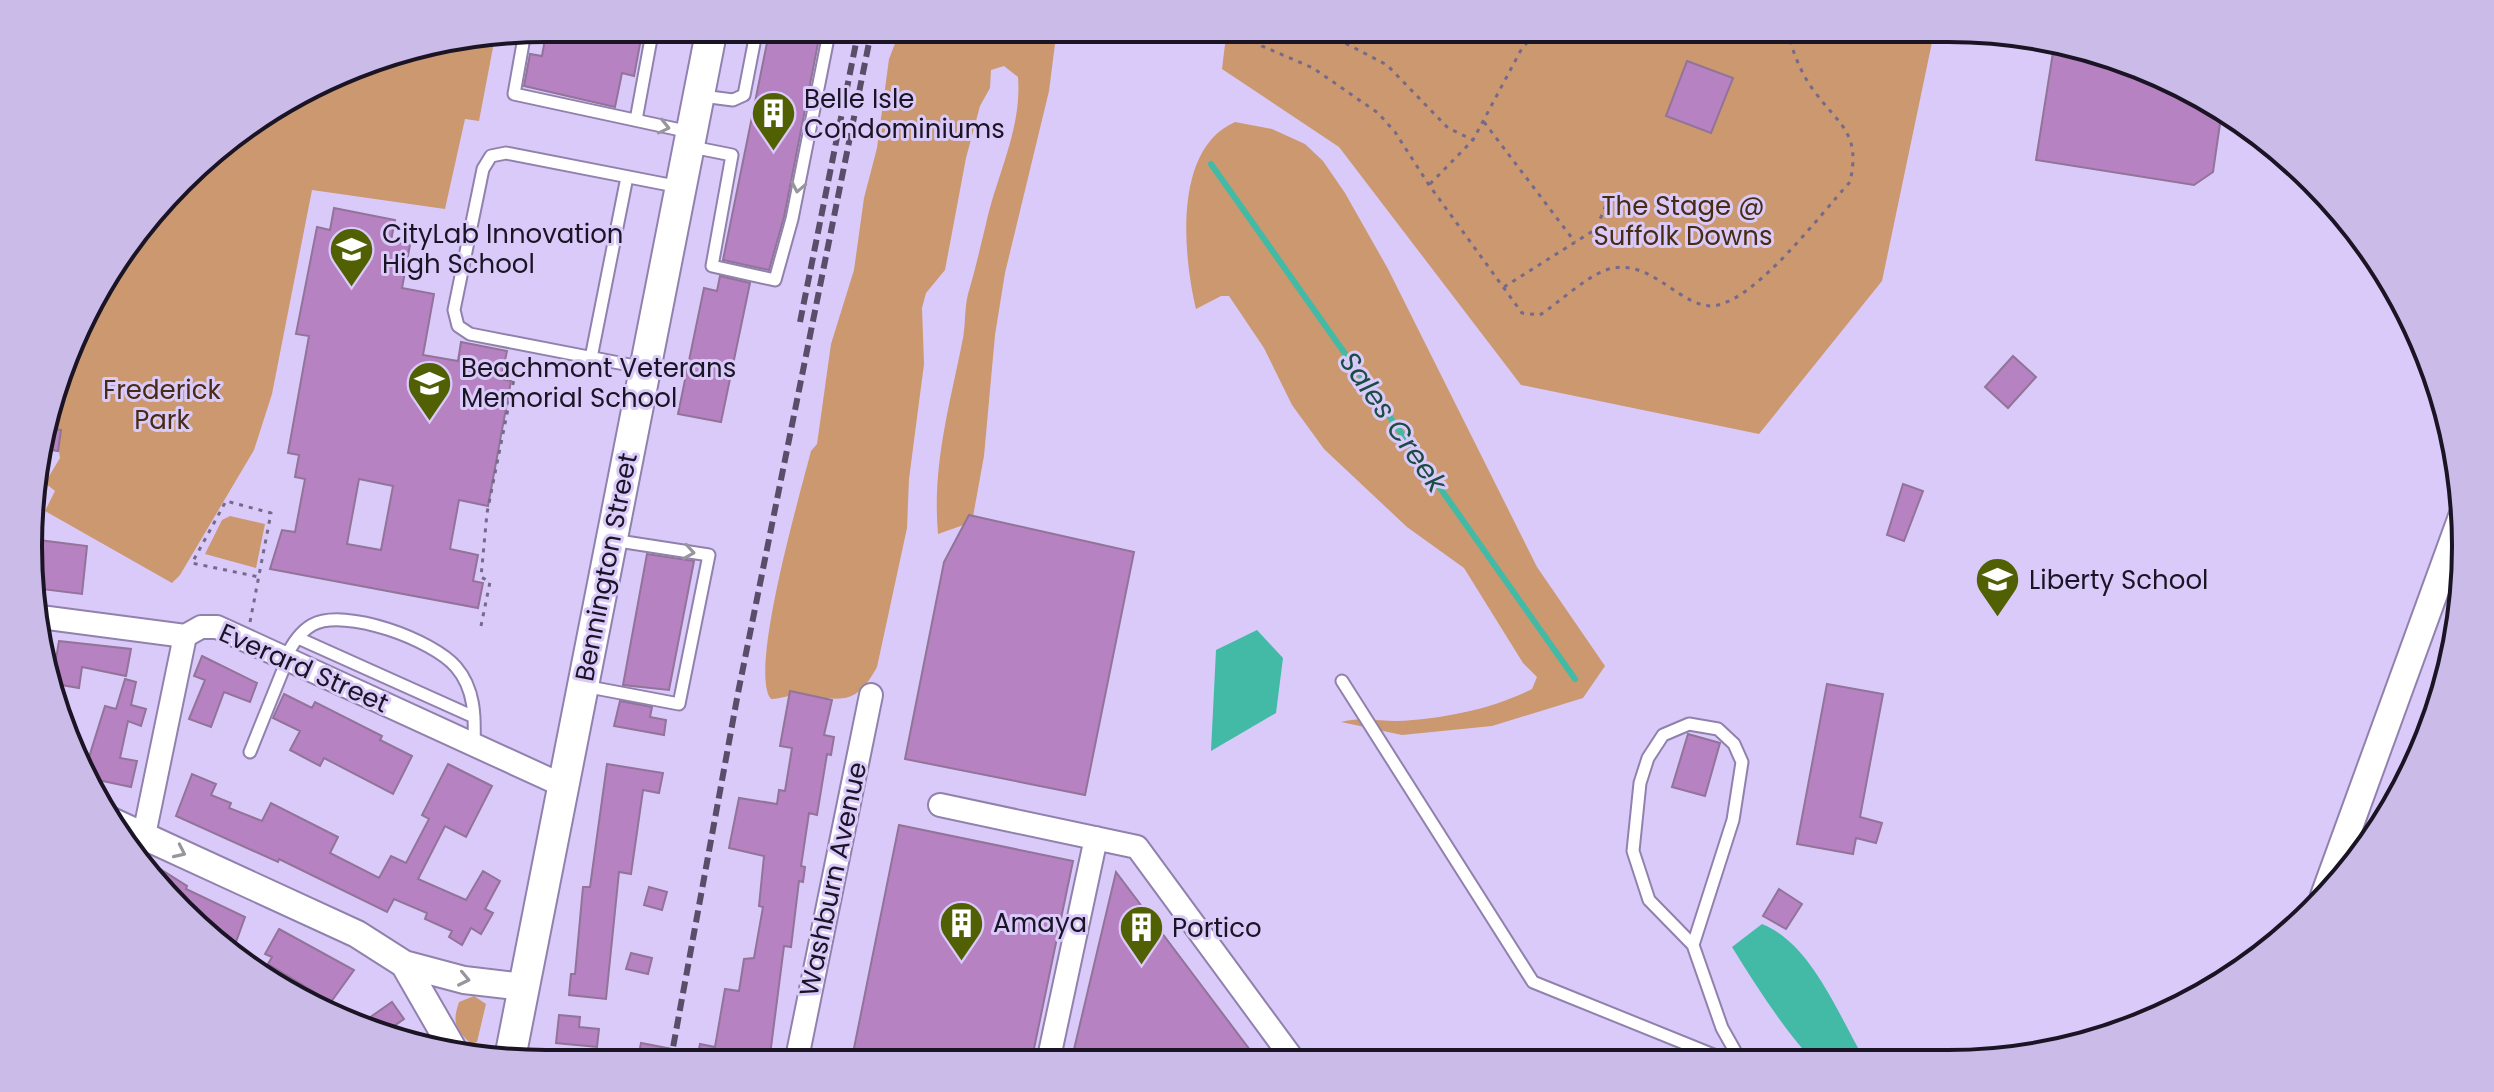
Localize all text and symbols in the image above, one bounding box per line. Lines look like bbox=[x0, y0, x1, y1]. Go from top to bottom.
place label: Belle Isle Condominiums bbox=[804, 81, 1005, 147]
building icon: Belle Isle Condominiums bbox=[749, 90, 797, 153]
one-way arrow bbox=[657, 118, 670, 135]
one-way arrow bbox=[790, 180, 807, 193]
park label: The Stage @ Suffolk Downs bbox=[1594, 188, 1772, 254]
place label: CityLab Innovation High School bbox=[382, 216, 624, 282]
school or university icon: CityLab Innovation High School bbox=[327, 225, 375, 288]
water label: Sales Creek bbox=[1330, 344, 1457, 501]
place label: Beachmont Veterans Memorial School bbox=[461, 350, 736, 416]
school or university icon: Beachmont Veterans Memorial School bbox=[406, 359, 454, 422]
park label: Frederick Park bbox=[103, 372, 222, 438]
street label: Bennington Street bbox=[566, 450, 646, 684]
one-way arrow bbox=[682, 543, 696, 560]
school or university icon: Liberty School bbox=[1974, 556, 2022, 619]
place label: Liberty School bbox=[2029, 562, 2208, 598]
street label: Everard Street bbox=[214, 615, 394, 721]
street label: Washburn Avenue bbox=[791, 759, 875, 999]
one-way arrow bbox=[172, 842, 187, 858]
building icon: Amaya bbox=[938, 899, 986, 962]
building icon: Portico bbox=[1117, 904, 1165, 967]
place label: Amaya bbox=[993, 905, 1087, 941]
place label: Portico bbox=[1172, 910, 1262, 946]
one-way arrow bbox=[456, 970, 470, 987]

